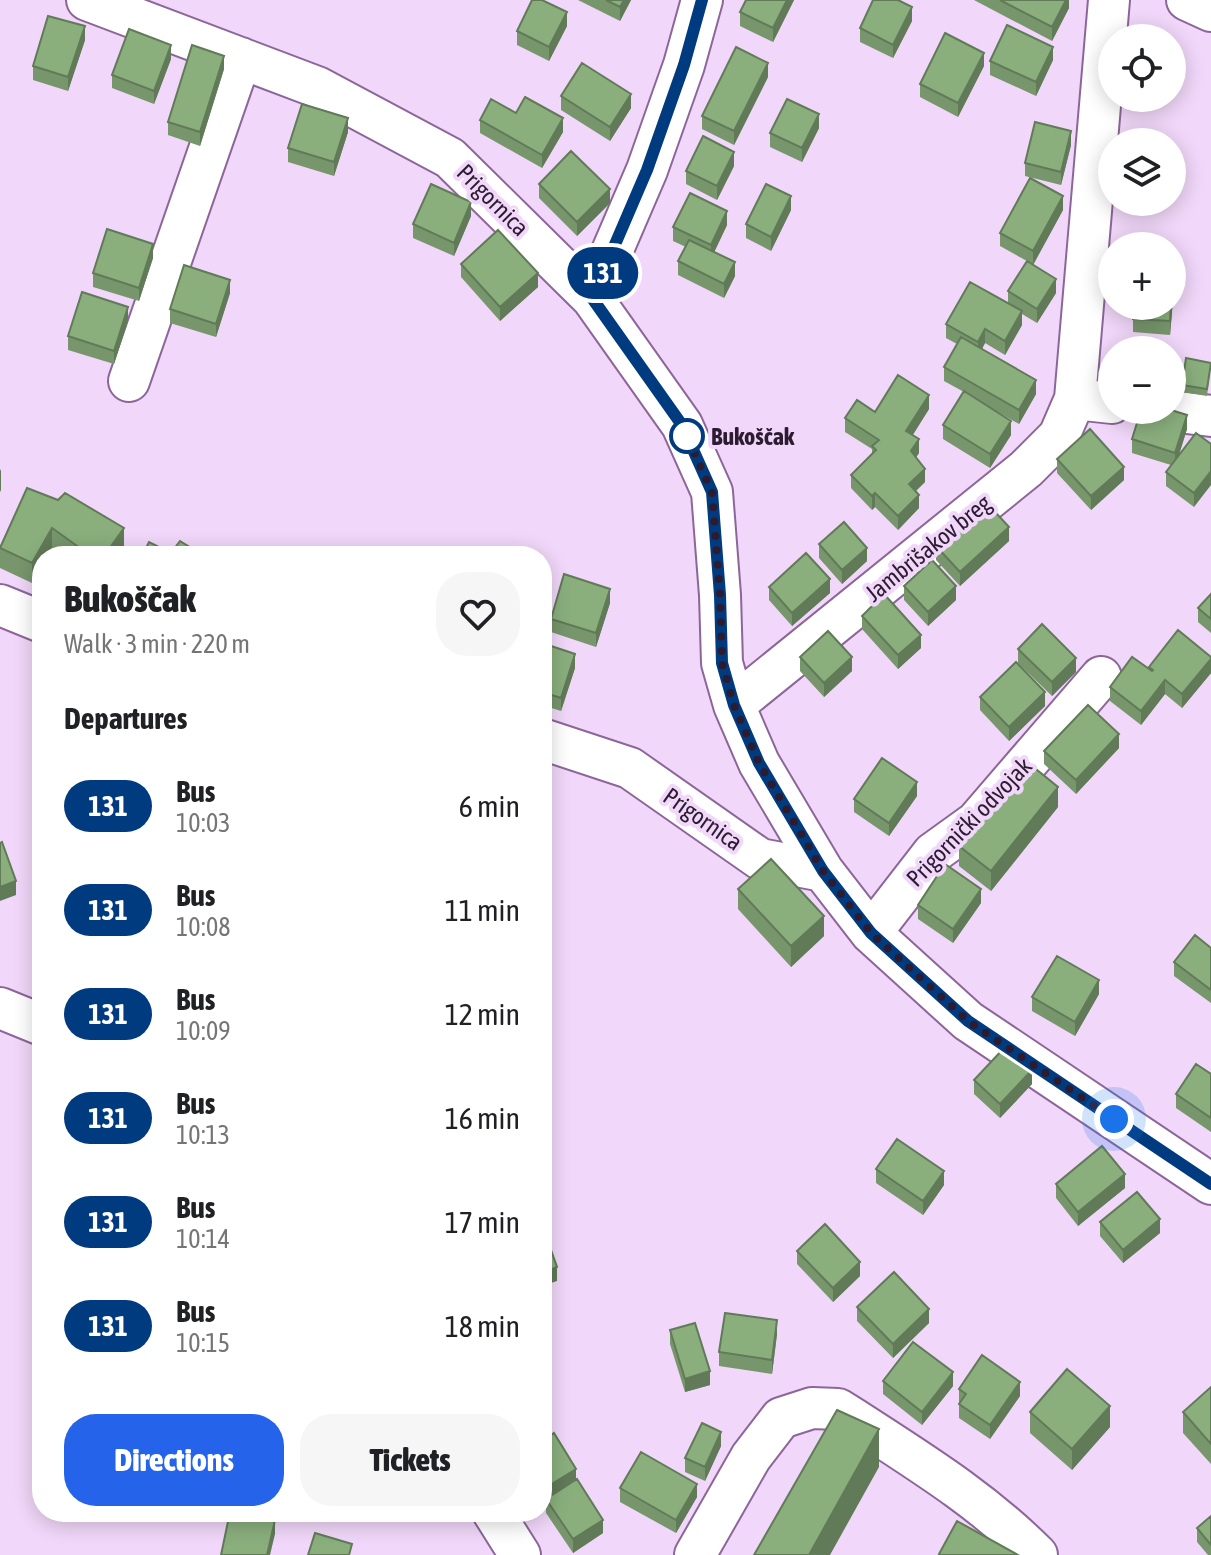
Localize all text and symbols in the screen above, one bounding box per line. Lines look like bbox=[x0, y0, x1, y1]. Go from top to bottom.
map controls bbox=[1098, 24, 1186, 424]
button: locate bbox=[1098, 24, 1186, 112]
button: layers bbox=[1098, 128, 1186, 216]
street label: Prigornica bbox=[452, 159, 534, 241]
button: + bbox=[1098, 232, 1186, 320]
line badge: 131 bbox=[557, 247, 649, 299]
text: 131 bbox=[583, 257, 623, 289]
button: − bbox=[1098, 336, 1186, 424]
marker: Bukoščak bbox=[670, 419, 704, 453]
place label: Bukoščak bbox=[711, 423, 795, 450]
street label: Jambrišakov breg bbox=[860, 489, 997, 607]
button: heart bbox=[436, 572, 520, 656]
text: Bukoščak bbox=[64, 577, 196, 620]
text: Walk · 3 min · 220 m bbox=[64, 629, 250, 659]
text: Departures bbox=[64, 701, 187, 735]
street label: Prigornički odvojak bbox=[901, 752, 1037, 892]
text: Bus bbox=[176, 774, 215, 808]
street label: Prigornica bbox=[658, 782, 748, 856]
text: 6 min bbox=[459, 789, 520, 823]
text: 131 bbox=[88, 790, 128, 822]
text: 10:03 bbox=[176, 808, 231, 838]
text: Bus bbox=[176, 878, 215, 912]
text: 11 min bbox=[445, 893, 520, 927]
text: 131 bbox=[88, 894, 128, 926]
text: 10:08 bbox=[176, 912, 231, 942]
text: Bus bbox=[176, 982, 215, 1016]
text: 12 min bbox=[445, 997, 520, 1031]
text: 131 bbox=[88, 998, 128, 1030]
text: 10:09 bbox=[176, 1016, 231, 1046]
text: Bus bbox=[176, 1086, 215, 1120]
your location bbox=[1094, 1099, 1134, 1139]
text: 16 min bbox=[445, 1101, 520, 1135]
text: 131 bbox=[88, 1102, 128, 1134]
text: 10:13 bbox=[176, 1120, 230, 1150]
text: Bus bbox=[176, 1190, 215, 1224]
text: 17 min bbox=[445, 1205, 520, 1239]
text: 131 bbox=[88, 1206, 128, 1238]
text: 10:14 bbox=[176, 1224, 230, 1254]
text: Bus bbox=[176, 1294, 215, 1328]
text: 18 min bbox=[445, 1309, 520, 1343]
text: 131 bbox=[88, 1310, 128, 1342]
text: 10:15 bbox=[176, 1328, 230, 1358]
button: Directions bbox=[64, 1414, 284, 1506]
button: Tickets bbox=[300, 1414, 520, 1506]

